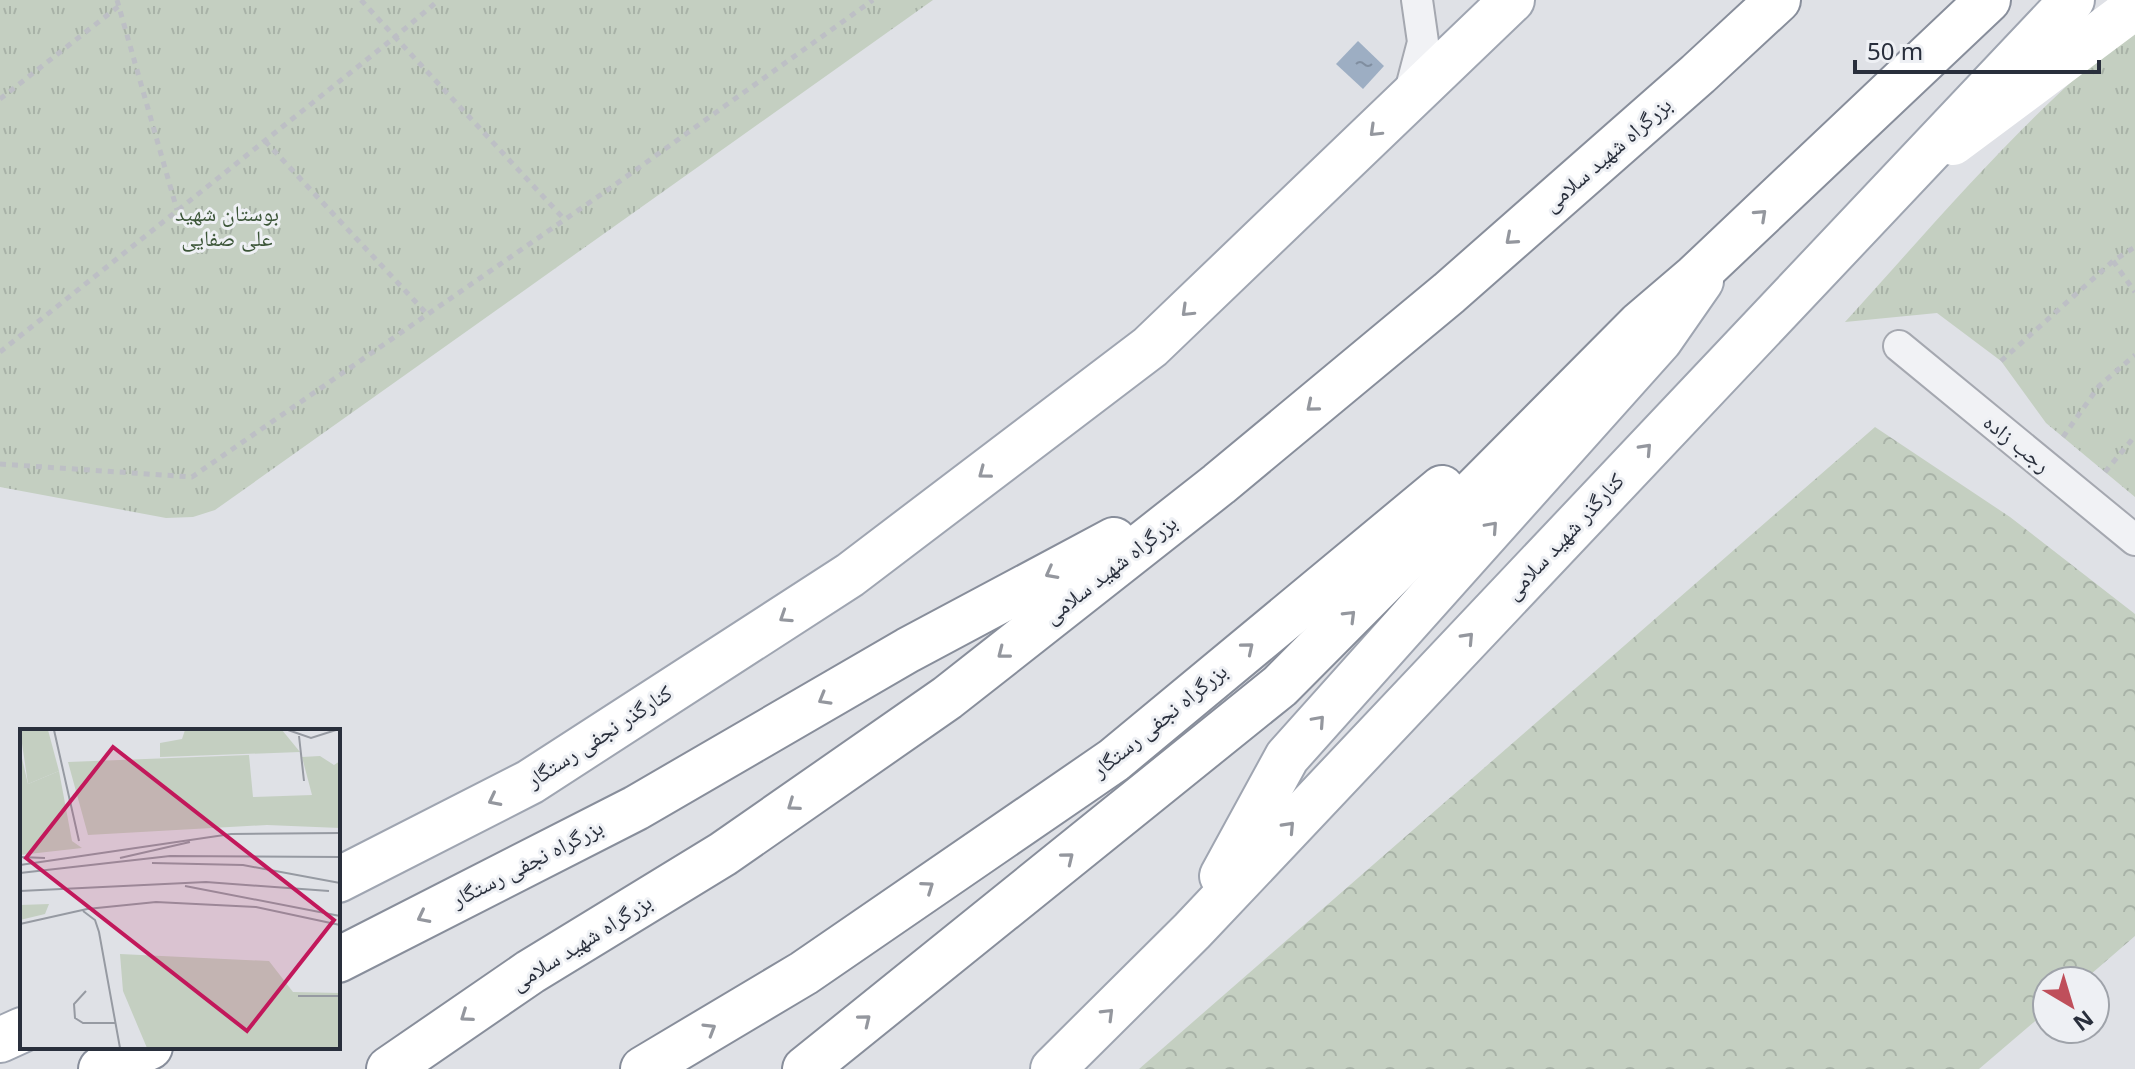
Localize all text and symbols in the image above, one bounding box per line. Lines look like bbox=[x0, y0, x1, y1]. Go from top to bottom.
scale bar bbox=[1855, 24, 2099, 74]
text: 50 m bbox=[1867, 34, 1923, 67]
street label: بزرگراه شهید سلامی bbox=[1536, 89, 1677, 217]
one-way arrow bbox=[1369, 122, 1384, 136]
park label: بوستان شهید علی صفایی bbox=[175, 197, 279, 252]
one-way arrow bbox=[1751, 210, 1766, 224]
one-way arrow bbox=[1506, 229, 1520, 244]
one-way arrow bbox=[1182, 302, 1196, 317]
one-way arrow bbox=[1307, 396, 1321, 411]
street label: رجب زاده bbox=[1978, 406, 2057, 478]
one-way arrow bbox=[1637, 444, 1651, 458]
one-way arrow bbox=[978, 464, 993, 478]
street label: کنارگذر شهید سلامی bbox=[1497, 465, 1630, 605]
street label: بزرگراه شهید سلامی bbox=[1037, 507, 1182, 630]
one-way arrow bbox=[1482, 521, 1496, 536]
one-way arrow bbox=[1045, 564, 1060, 579]
one-way arrow bbox=[779, 607, 793, 622]
one-way arrow bbox=[1341, 610, 1355, 625]
one-way arrow bbox=[1458, 633, 1473, 647]
one-way arrow bbox=[998, 643, 1012, 658]
one-way arrow bbox=[1239, 643, 1254, 658]
street label: بزرگراه نجفی رستگار bbox=[1083, 655, 1233, 784]
street label: کنارگذر نجفی رستگار bbox=[519, 677, 677, 794]
one-way arrow bbox=[818, 689, 833, 705]
one-way arrow bbox=[1310, 716, 1324, 731]
inset map bbox=[20, 729, 340, 1049]
one-way arrow bbox=[487, 791, 502, 806]
one-way arrow bbox=[787, 795, 801, 810]
street label: بزرگراه نجفی رستگار bbox=[445, 811, 608, 914]
one-way arrow bbox=[1280, 822, 1294, 837]
one-way arrow bbox=[1059, 853, 1074, 867]
one-way arrow bbox=[920, 882, 934, 897]
street label: بزرگراه شهید سلامی bbox=[504, 886, 657, 997]
one-way arrow bbox=[417, 907, 432, 922]
north arrow bbox=[2031, 965, 2111, 1045]
text: N bbox=[2068, 1004, 2100, 1039]
one-way arrow bbox=[460, 1007, 474, 1022]
one-way arrow bbox=[1099, 1009, 1113, 1023]
one-way arrow bbox=[856, 1015, 871, 1030]
one-way arrow bbox=[701, 1023, 716, 1039]

